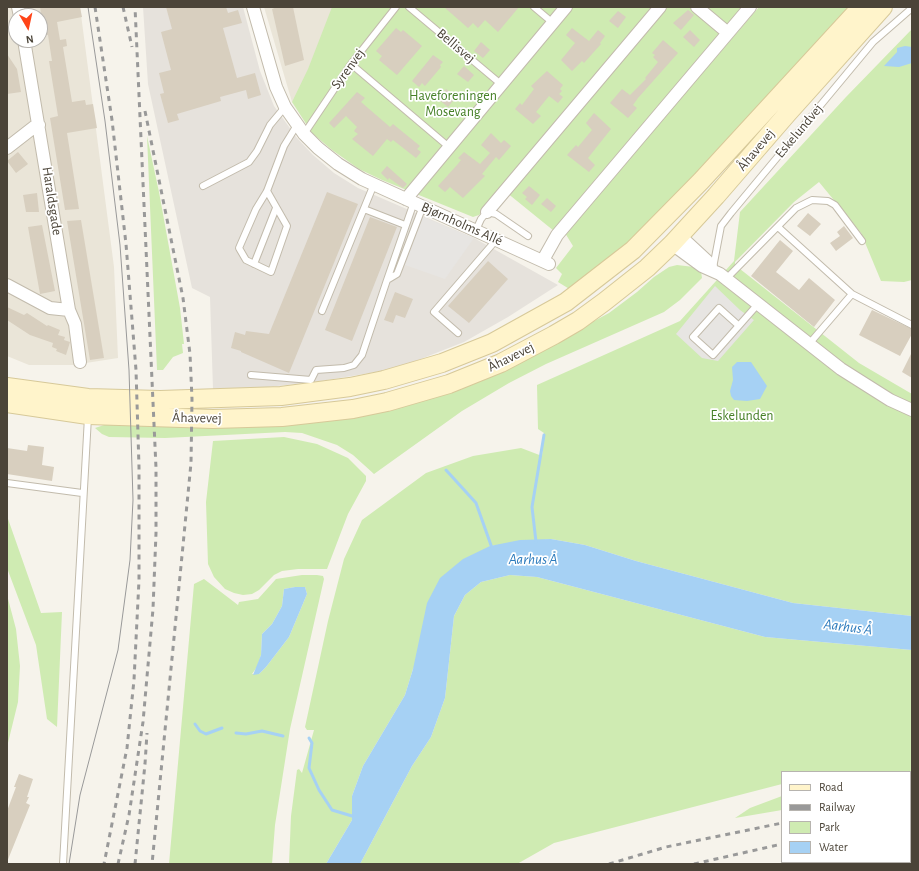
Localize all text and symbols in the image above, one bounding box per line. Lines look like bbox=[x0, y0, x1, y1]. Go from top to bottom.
north arrow bbox=[8, 8, 48, 48]
street label: Bellisvej bbox=[433, 25, 479, 67]
text: N bbox=[25, 33, 34, 45]
street label: Syrenvej bbox=[328, 45, 368, 93]
park label: Haveforeningen Mosevang bbox=[409, 88, 497, 120]
street label: Eskelundvej bbox=[772, 101, 826, 161]
street label: Åhavevej bbox=[734, 126, 778, 174]
street label: Haraldsgade bbox=[38, 166, 66, 236]
street label: Bjørnholms Allé bbox=[419, 199, 505, 249]
street label: Åhavevej bbox=[485, 339, 537, 375]
park label: Eskelunden bbox=[710, 408, 774, 424]
street label: Åhavevej bbox=[172, 409, 222, 427]
water label: Aarhus Å bbox=[509, 550, 557, 568]
water label: Aarhus Å bbox=[823, 615, 873, 639]
legend bbox=[781, 771, 911, 863]
text: Road bbox=[819, 781, 843, 793]
text: Railway bbox=[819, 801, 855, 813]
text: Park bbox=[819, 821, 840, 833]
text: Water bbox=[819, 841, 848, 853]

